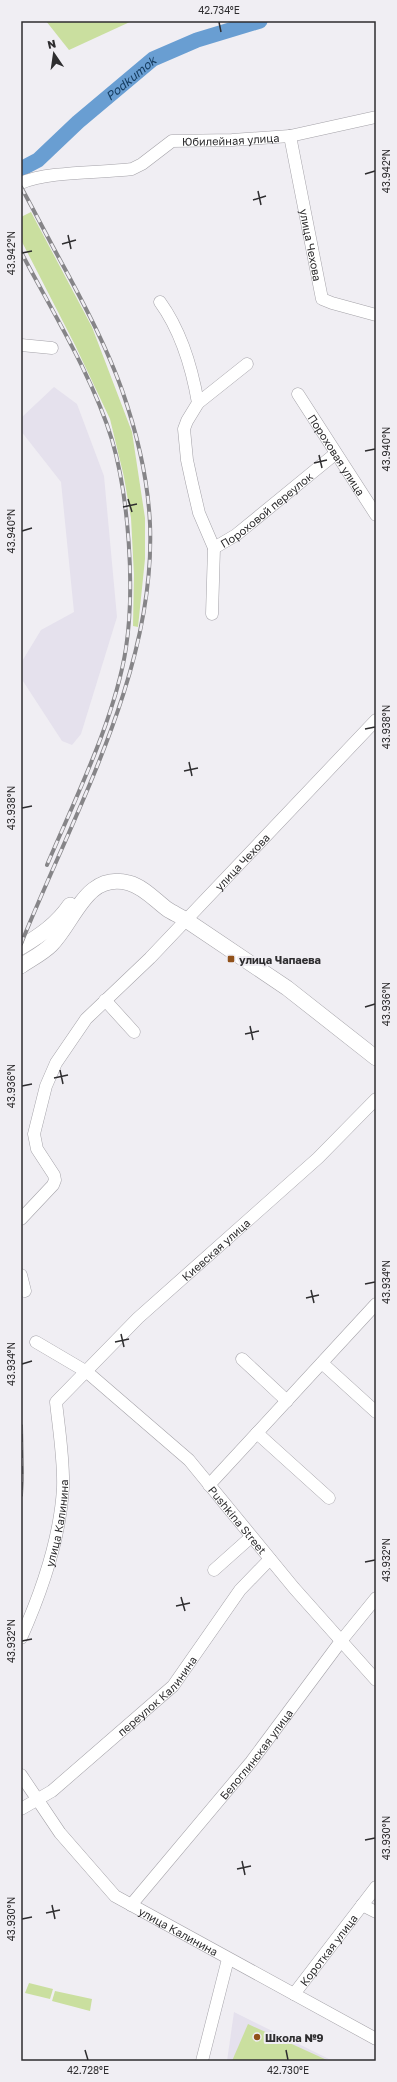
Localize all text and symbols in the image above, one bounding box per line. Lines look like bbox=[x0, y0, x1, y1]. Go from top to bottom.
text: 42.734°E bbox=[198, 4, 240, 16]
north arrow bbox=[34, 34, 74, 74]
text: N bbox=[46, 36, 57, 51]
water label: Podkumok bbox=[102, 52, 160, 103]
street label: Юбилейная улица bbox=[182, 130, 280, 147]
text: 43.942°N bbox=[380, 149, 392, 193]
street label: улица Чехова bbox=[298, 208, 325, 282]
text: 43.942°N bbox=[5, 231, 17, 275]
street label: Пороховая улица bbox=[306, 411, 368, 498]
text: 43.940°N bbox=[380, 427, 392, 471]
street label: Пороховой переулок bbox=[218, 468, 315, 550]
text: 43.940°N bbox=[5, 509, 17, 553]
text: 43.938°N bbox=[380, 705, 392, 749]
text: 43.938°N bbox=[5, 786, 17, 830]
street label: улица Чехова bbox=[212, 830, 272, 892]
place label: улица Чапаева bbox=[239, 953, 321, 966]
marker: улица Чапаева bbox=[226, 954, 236, 964]
text: 43.936°N bbox=[380, 982, 392, 1026]
text: 43.936°N bbox=[5, 1064, 17, 1108]
street label: Киевская улица bbox=[179, 1215, 252, 1283]
text: 43.934°N bbox=[380, 1260, 392, 1304]
text: 43.934°N bbox=[5, 1342, 17, 1386]
street label: улица Калинина bbox=[42, 1479, 70, 1568]
street label: Pushkina Street bbox=[206, 1483, 270, 1556]
text: 43.932°N bbox=[380, 1538, 392, 1582]
text: 43.932°N bbox=[5, 1619, 17, 1663]
street label: переулок Калинина bbox=[115, 1653, 199, 1738]
street label: Белоглинская улица bbox=[216, 1706, 295, 1802]
text: 43.930°N bbox=[380, 1816, 392, 1860]
text: 43.930°N bbox=[5, 1897, 17, 1941]
street label: улица Калинина bbox=[137, 1904, 220, 1958]
street label: Короткая улица bbox=[297, 1911, 360, 1988]
place label: Школа №9 bbox=[265, 2031, 324, 2044]
marker: Школа №9 bbox=[252, 2032, 262, 2042]
text: 42.728°E bbox=[67, 2064, 109, 2076]
text: 42.730°E bbox=[267, 2064, 309, 2076]

